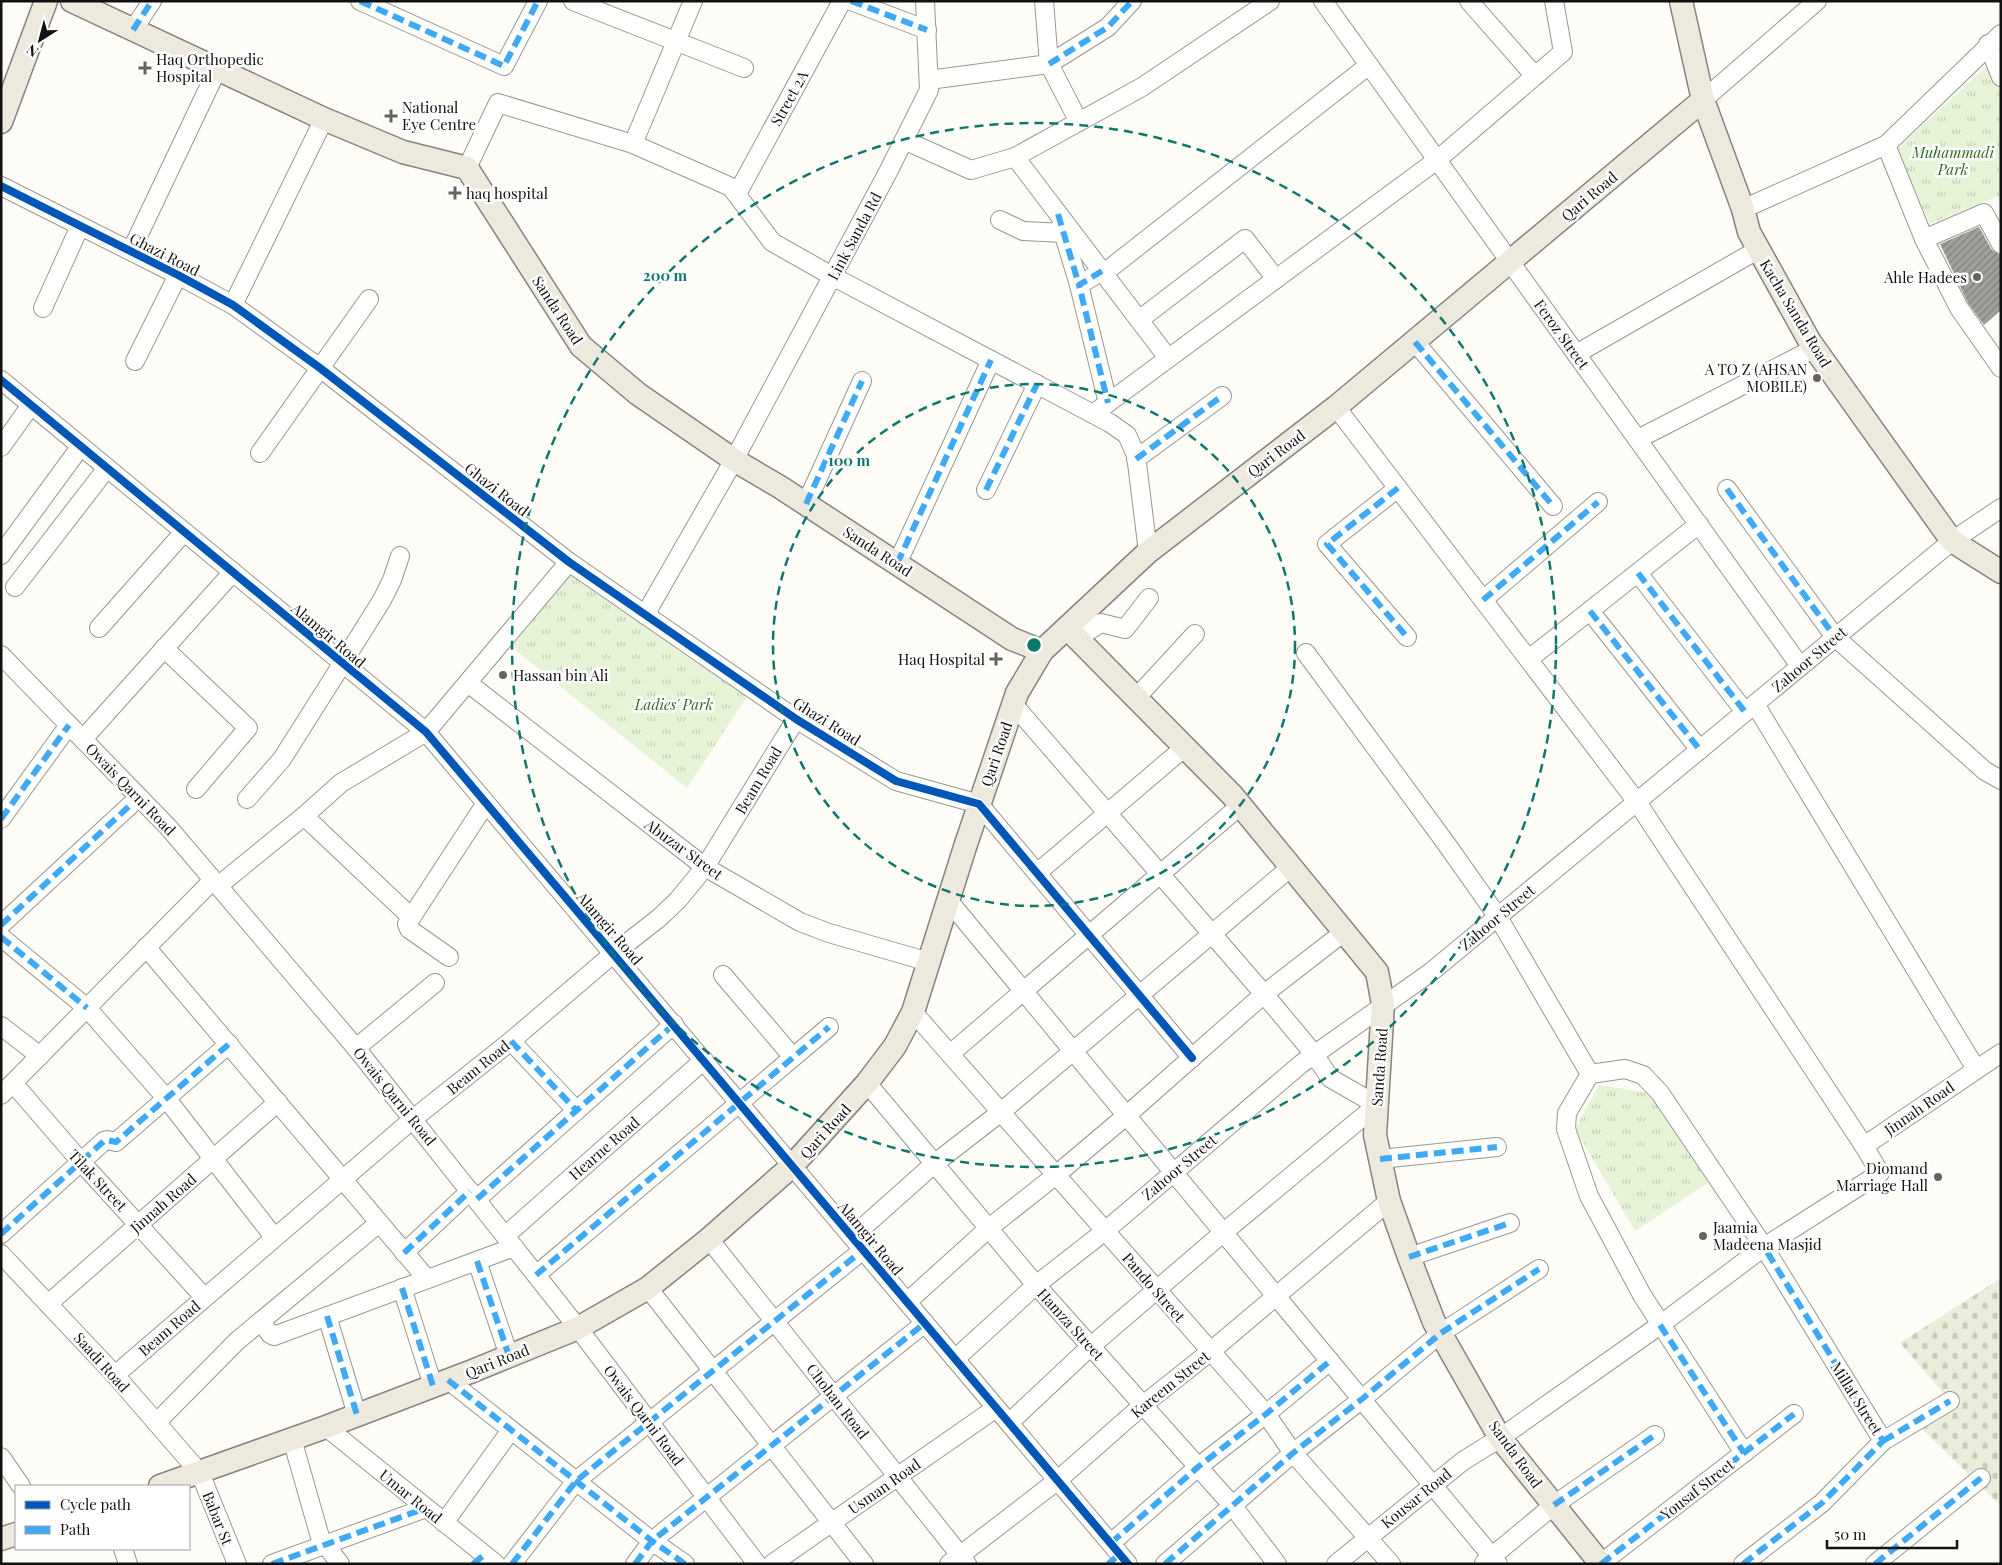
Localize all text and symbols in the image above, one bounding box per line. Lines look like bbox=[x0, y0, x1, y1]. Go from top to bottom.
north arrow bbox=[15, 15, 65, 65]
text: N bbox=[22, 40, 42, 62]
place label: Haq Orthopedic Hospital bbox=[156, 49, 264, 86]
marker: Haq Orthopedic Hospital bbox=[138, 61, 152, 75]
street label: Street 2A bbox=[766, 66, 813, 129]
place label: National Eye Centre bbox=[402, 97, 476, 134]
marker: National Eye Centre bbox=[384, 109, 398, 123]
park label: Muhammadi Park bbox=[1911, 142, 1994, 179]
street label: Qari Road bbox=[1557, 166, 1622, 225]
place label: haq hospital bbox=[466, 183, 548, 203]
marker: haq hospital bbox=[448, 186, 462, 200]
street label: Link Sanda Rd bbox=[822, 188, 886, 283]
street label: Ghazi Road bbox=[127, 228, 204, 280]
street label: Kacha Sanda Road bbox=[1756, 255, 1836, 371]
text: 200 m bbox=[643, 265, 688, 285]
place label: Ahle Hadees bbox=[1883, 267, 1967, 287]
marker: Ahle Hadees bbox=[1971, 271, 1983, 283]
street label: Sanda Road bbox=[528, 272, 588, 349]
street label: Feroz Street bbox=[1530, 295, 1594, 373]
place label: A TO Z (AHSAN MOBILE) bbox=[1704, 359, 1807, 396]
marker: A TO Z (AHSAN MOBILE) bbox=[1811, 372, 1823, 384]
street label: Qari Road bbox=[1243, 425, 1309, 481]
text: 100 m bbox=[828, 450, 871, 470]
street label: Ghazi Road bbox=[461, 458, 533, 520]
street label: Sanda Road bbox=[840, 521, 917, 581]
street label: Alamgir Road bbox=[287, 597, 370, 672]
street label: Zahoor Street bbox=[1767, 621, 1851, 696]
centre of rings bbox=[1025, 636, 1043, 654]
place label: Haq Hospital bbox=[898, 649, 985, 669]
marker: Haq Hospital bbox=[989, 652, 1003, 666]
place label: Hassan bin Ali bbox=[513, 665, 609, 685]
marker: Hassan bin Ali bbox=[497, 669, 509, 681]
street label: Ghazi Road bbox=[789, 692, 865, 750]
park label: Ladies' Park bbox=[634, 694, 713, 714]
street label: Qari Road bbox=[976, 719, 1017, 789]
street label: Owais Qarni Road bbox=[82, 738, 181, 840]
street label: Beam Road bbox=[730, 742, 786, 818]
street label: Abuzar Street bbox=[640, 813, 727, 884]
street label: Zahoor Street bbox=[1455, 879, 1539, 954]
street label: Alamgir Road bbox=[572, 886, 648, 969]
street label: Sanda Road bbox=[1366, 1027, 1392, 1107]
street label: Beam Road bbox=[442, 1035, 514, 1099]
street label: Owais Qarni Road bbox=[349, 1043, 441, 1150]
street label: Jinnah Road bbox=[1879, 1076, 1958, 1140]
street label: Qari Road bbox=[795, 1099, 855, 1163]
street label: Hearne Road bbox=[565, 1112, 644, 1184]
street label: Zahoor Street bbox=[1137, 1129, 1221, 1204]
street label: Tilak Street bbox=[64, 1145, 132, 1216]
place label: Diomand Marriage Hall bbox=[1836, 1158, 1928, 1195]
street label: Jinnah Road bbox=[125, 1169, 200, 1238]
marker: Diomand Marriage Hall bbox=[1932, 1171, 1944, 1183]
street label: Alamgir Road bbox=[833, 1196, 908, 1279]
place label: Jaamia Madeena Masjid bbox=[1712, 1217, 1822, 1254]
marker: Jaamia Madeena Masjid bbox=[1697, 1230, 1709, 1242]
street label: Pando Street bbox=[1118, 1248, 1190, 1327]
street label: Hamza Street bbox=[1033, 1284, 1109, 1365]
street label: Beam Road bbox=[134, 1295, 204, 1360]
street label: Saadi Road bbox=[70, 1328, 134, 1396]
street label: Qari Road bbox=[462, 1339, 532, 1383]
street label: Kareem Street bbox=[1126, 1346, 1214, 1422]
street label: Millat Street bbox=[1827, 1358, 1888, 1439]
street label: Chohan Road bbox=[802, 1359, 874, 1443]
street label: Owais Qarni Road bbox=[599, 1361, 689, 1470]
street label: Sanda Road bbox=[1485, 1416, 1547, 1492]
street label: Usman Road bbox=[844, 1454, 924, 1518]
street label: Yousaf Street bbox=[1655, 1454, 1738, 1525]
street label: Kousar Road bbox=[1377, 1463, 1456, 1533]
street label: Umar Road bbox=[376, 1465, 447, 1528]
legend bbox=[15, 1485, 190, 1550]
street label: Babar St bbox=[198, 1488, 238, 1548]
text: Cycle path bbox=[60, 1494, 131, 1514]
scale bar bbox=[1827, 1518, 1957, 1550]
text: Path bbox=[60, 1519, 90, 1539]
text: 50 m bbox=[1834, 1524, 1867, 1544]

